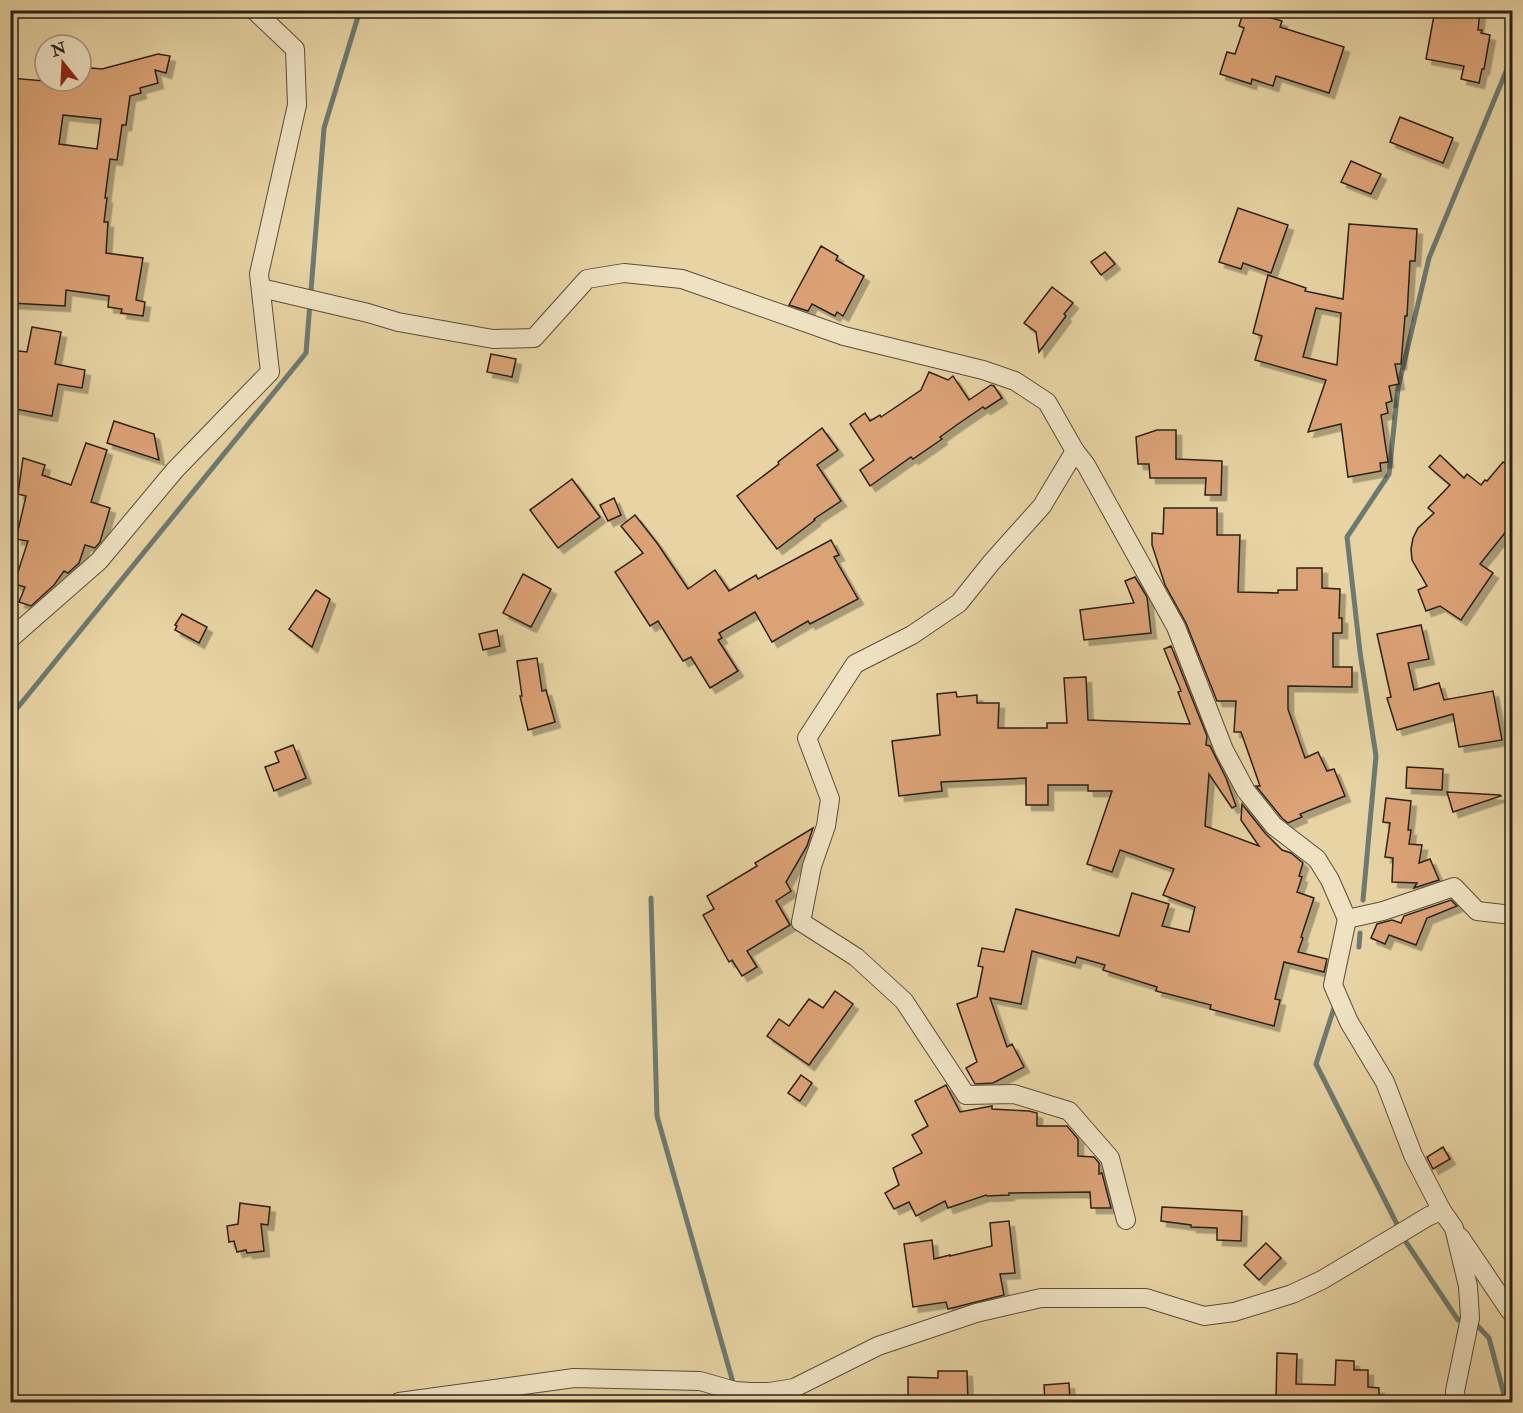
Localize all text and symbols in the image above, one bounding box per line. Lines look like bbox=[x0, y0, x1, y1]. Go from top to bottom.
north arrow bbox=[33, 33, 93, 93]
text: N bbox=[48, 38, 69, 62]

